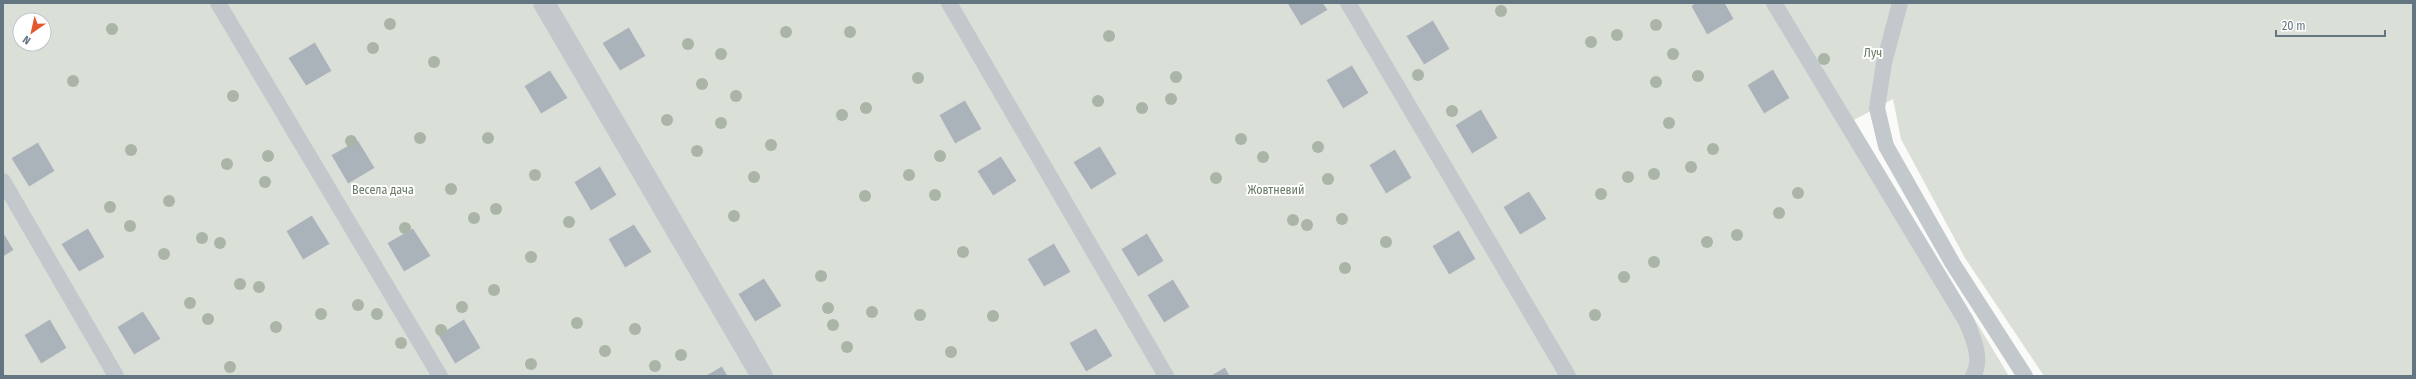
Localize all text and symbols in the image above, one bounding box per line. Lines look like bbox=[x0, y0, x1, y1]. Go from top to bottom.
north arrow bbox=[12, 12, 52, 52]
scale bar bbox=[2276, 12, 2385, 38]
text: 20 m bbox=[2282, 19, 2306, 33]
text: N bbox=[20, 33, 33, 47]
park label: Луч bbox=[1864, 46, 1882, 60]
park label: Весела дача bbox=[352, 183, 414, 197]
park label: Жовтневий bbox=[1248, 183, 1304, 197]

